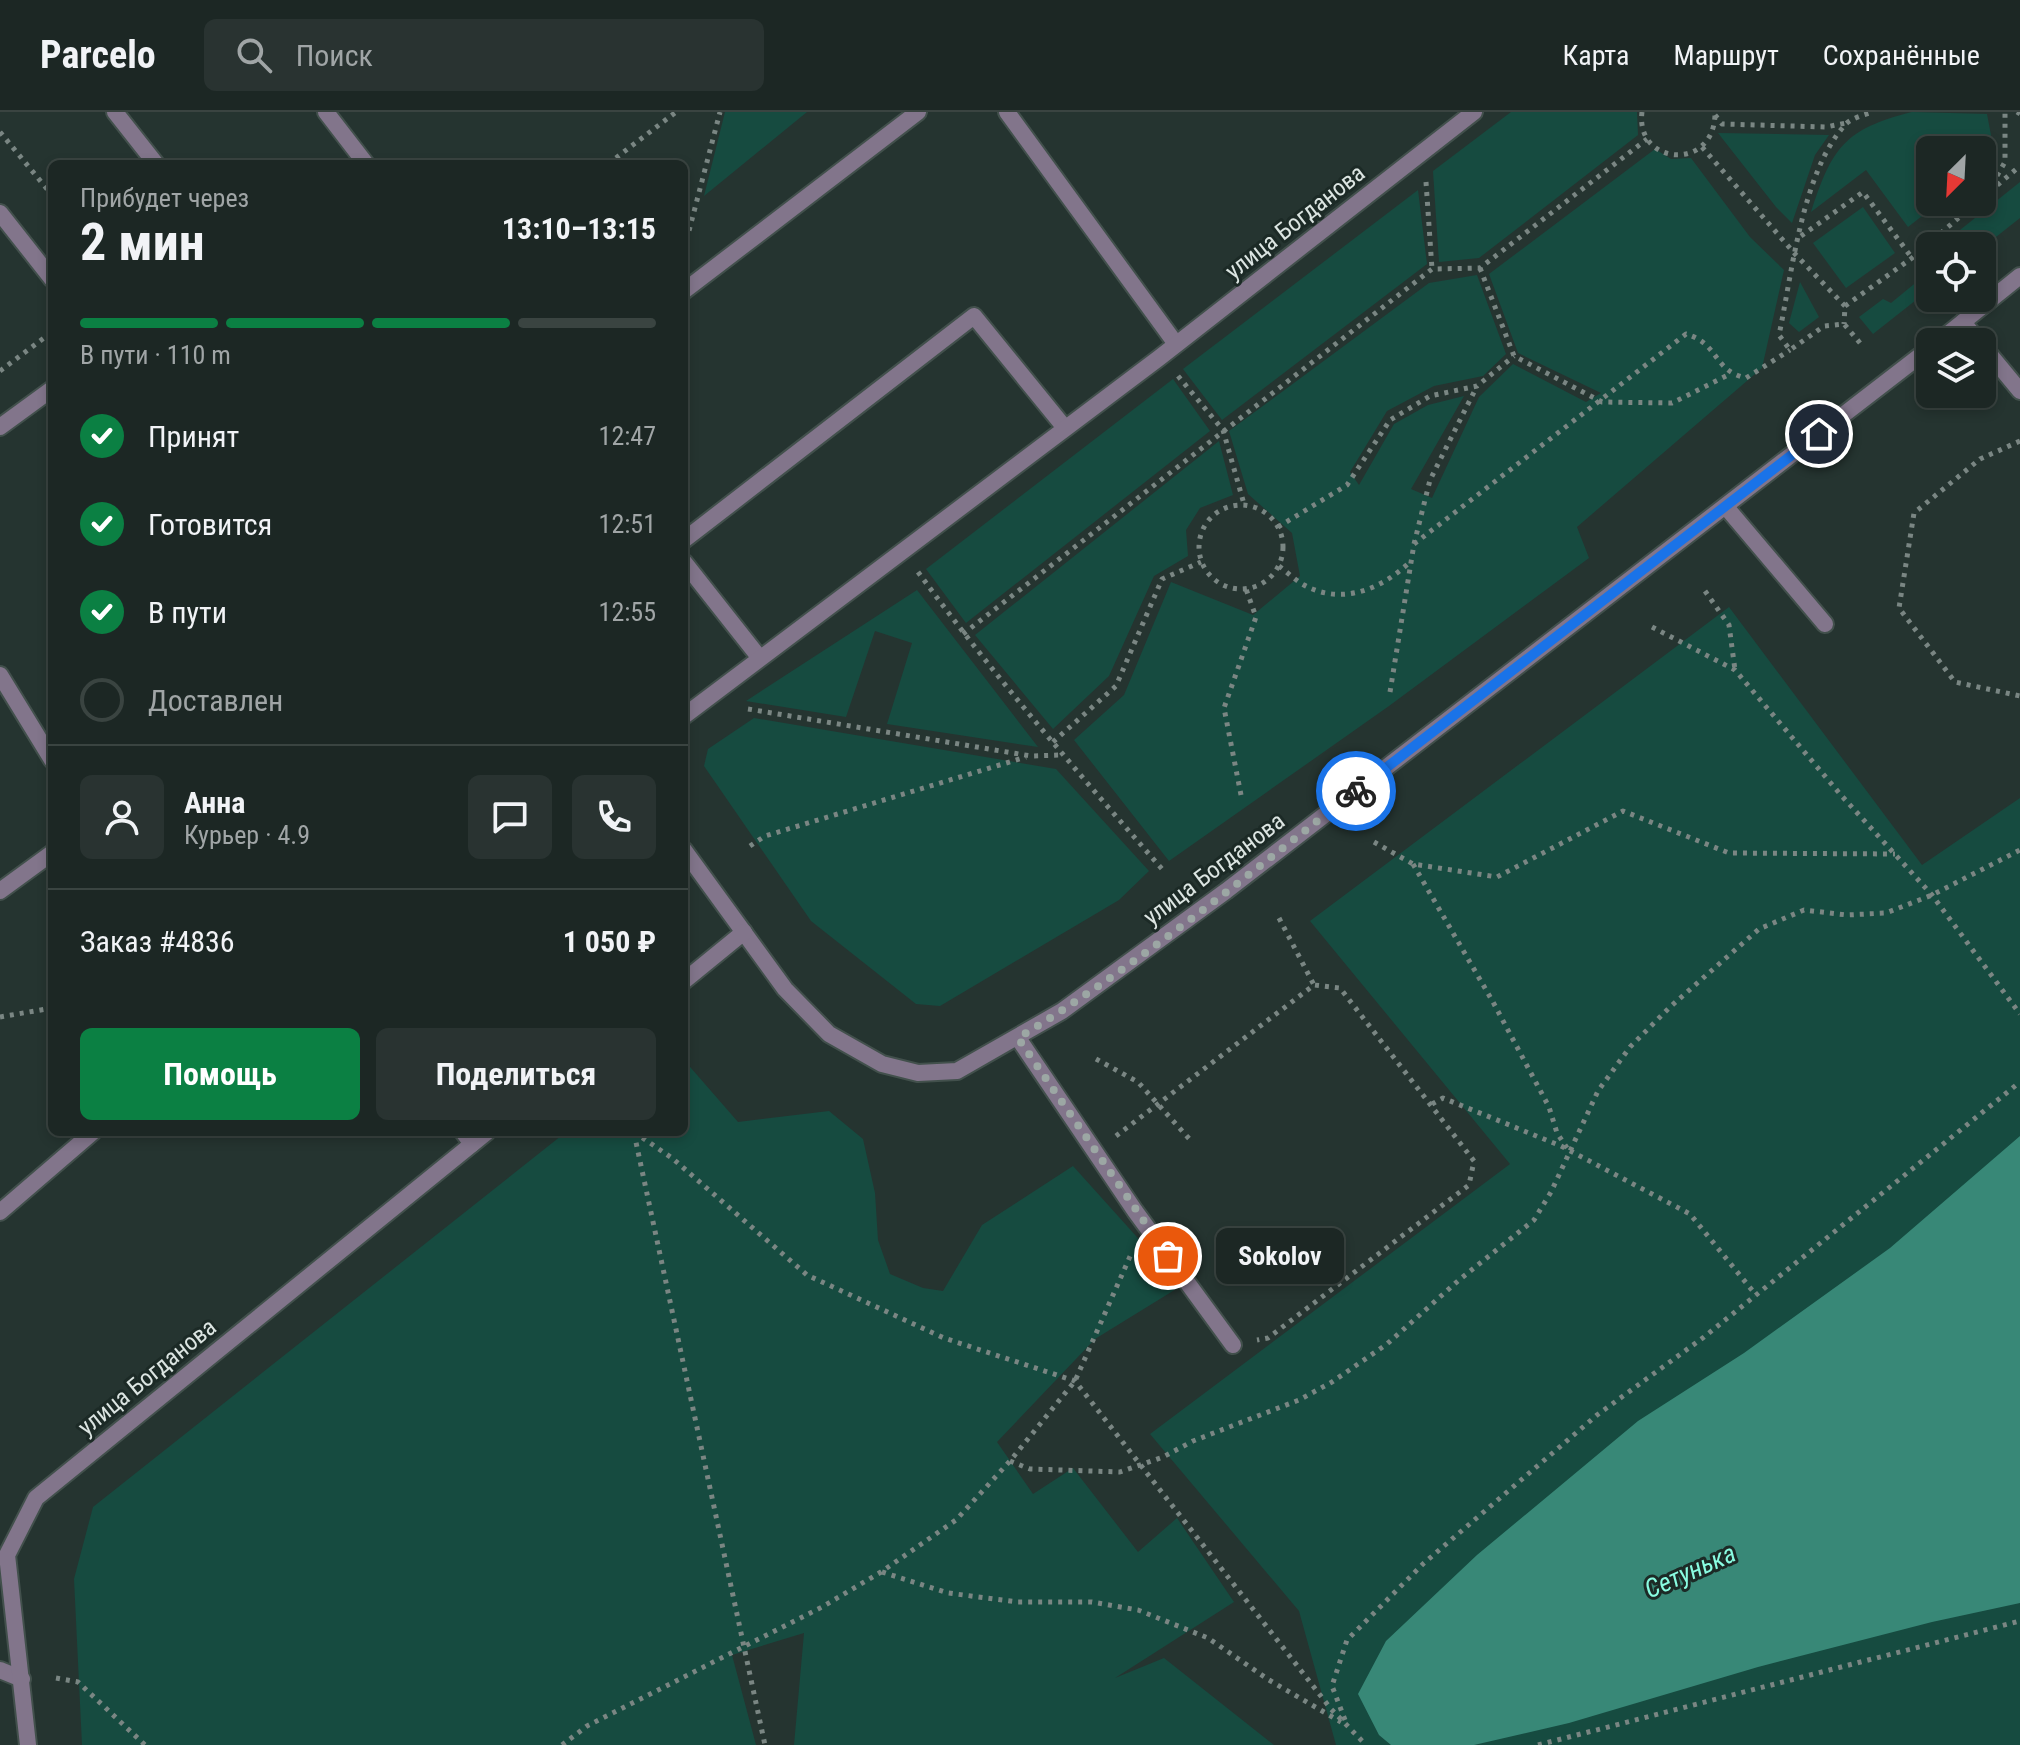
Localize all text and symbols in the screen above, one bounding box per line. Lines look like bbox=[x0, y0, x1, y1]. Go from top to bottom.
search box bbox=[204, 19, 764, 91]
text: Parcelo bbox=[40, 33, 156, 77]
icon: search bbox=[232, 33, 276, 77]
text: Поиск bbox=[296, 38, 373, 73]
text: Карта bbox=[1563, 39, 1629, 72]
text: Маршрут bbox=[1673, 39, 1779, 72]
text: Сохранённые bbox=[1823, 39, 1980, 72]
north arrow bbox=[1916, 136, 1996, 216]
map controls bbox=[1916, 136, 1996, 408]
street label: улица Богданова bbox=[1220, 159, 1370, 285]
text: Прибудет через bbox=[80, 183, 249, 213]
text: 13:10–13:15 bbox=[502, 211, 656, 246]
text: 2 мин bbox=[80, 212, 205, 273]
button: locate bbox=[1916, 232, 1996, 312]
button: layers bbox=[1916, 328, 1996, 408]
text: В пути · 110 m bbox=[80, 340, 231, 370]
pin bbox=[1785, 400, 1853, 468]
icon: home bbox=[1797, 412, 1841, 456]
icon: check bbox=[80, 414, 124, 458]
text: Принят bbox=[148, 419, 239, 454]
text: 12:47 bbox=[599, 421, 656, 451]
icon: check bbox=[80, 502, 124, 546]
text: Готовится bbox=[148, 507, 272, 542]
text: 12:51 bbox=[599, 509, 656, 539]
icon: check bbox=[80, 590, 124, 634]
text: В пути bbox=[148, 595, 227, 630]
text: 12:55 bbox=[599, 597, 656, 627]
text: Доставлен bbox=[148, 683, 283, 718]
courier bbox=[1316, 751, 1396, 831]
icon: bike bbox=[1334, 769, 1378, 813]
button: person bbox=[80, 775, 164, 859]
button: chat bbox=[468, 775, 552, 859]
button: phone bbox=[572, 775, 656, 859]
text: Анна bbox=[184, 785, 245, 820]
street label: улица Богданова bbox=[1138, 807, 1290, 931]
text: Курьер · 4.9 bbox=[184, 820, 310, 850]
text: Заказ #4836 bbox=[80, 924, 235, 959]
text: 1 050 ₽ bbox=[563, 924, 656, 959]
button: Помощь bbox=[80, 1028, 360, 1120]
button: Поделиться bbox=[376, 1028, 656, 1120]
pin bbox=[1134, 1222, 1202, 1290]
callout: Sokolov bbox=[1216, 1228, 1344, 1284]
icon: bag bbox=[1146, 1234, 1190, 1278]
text: Sokolov bbox=[1238, 1241, 1322, 1271]
street label: улица Богданова bbox=[72, 1313, 222, 1441]
water label: Сетунька bbox=[1640, 1538, 1740, 1604]

